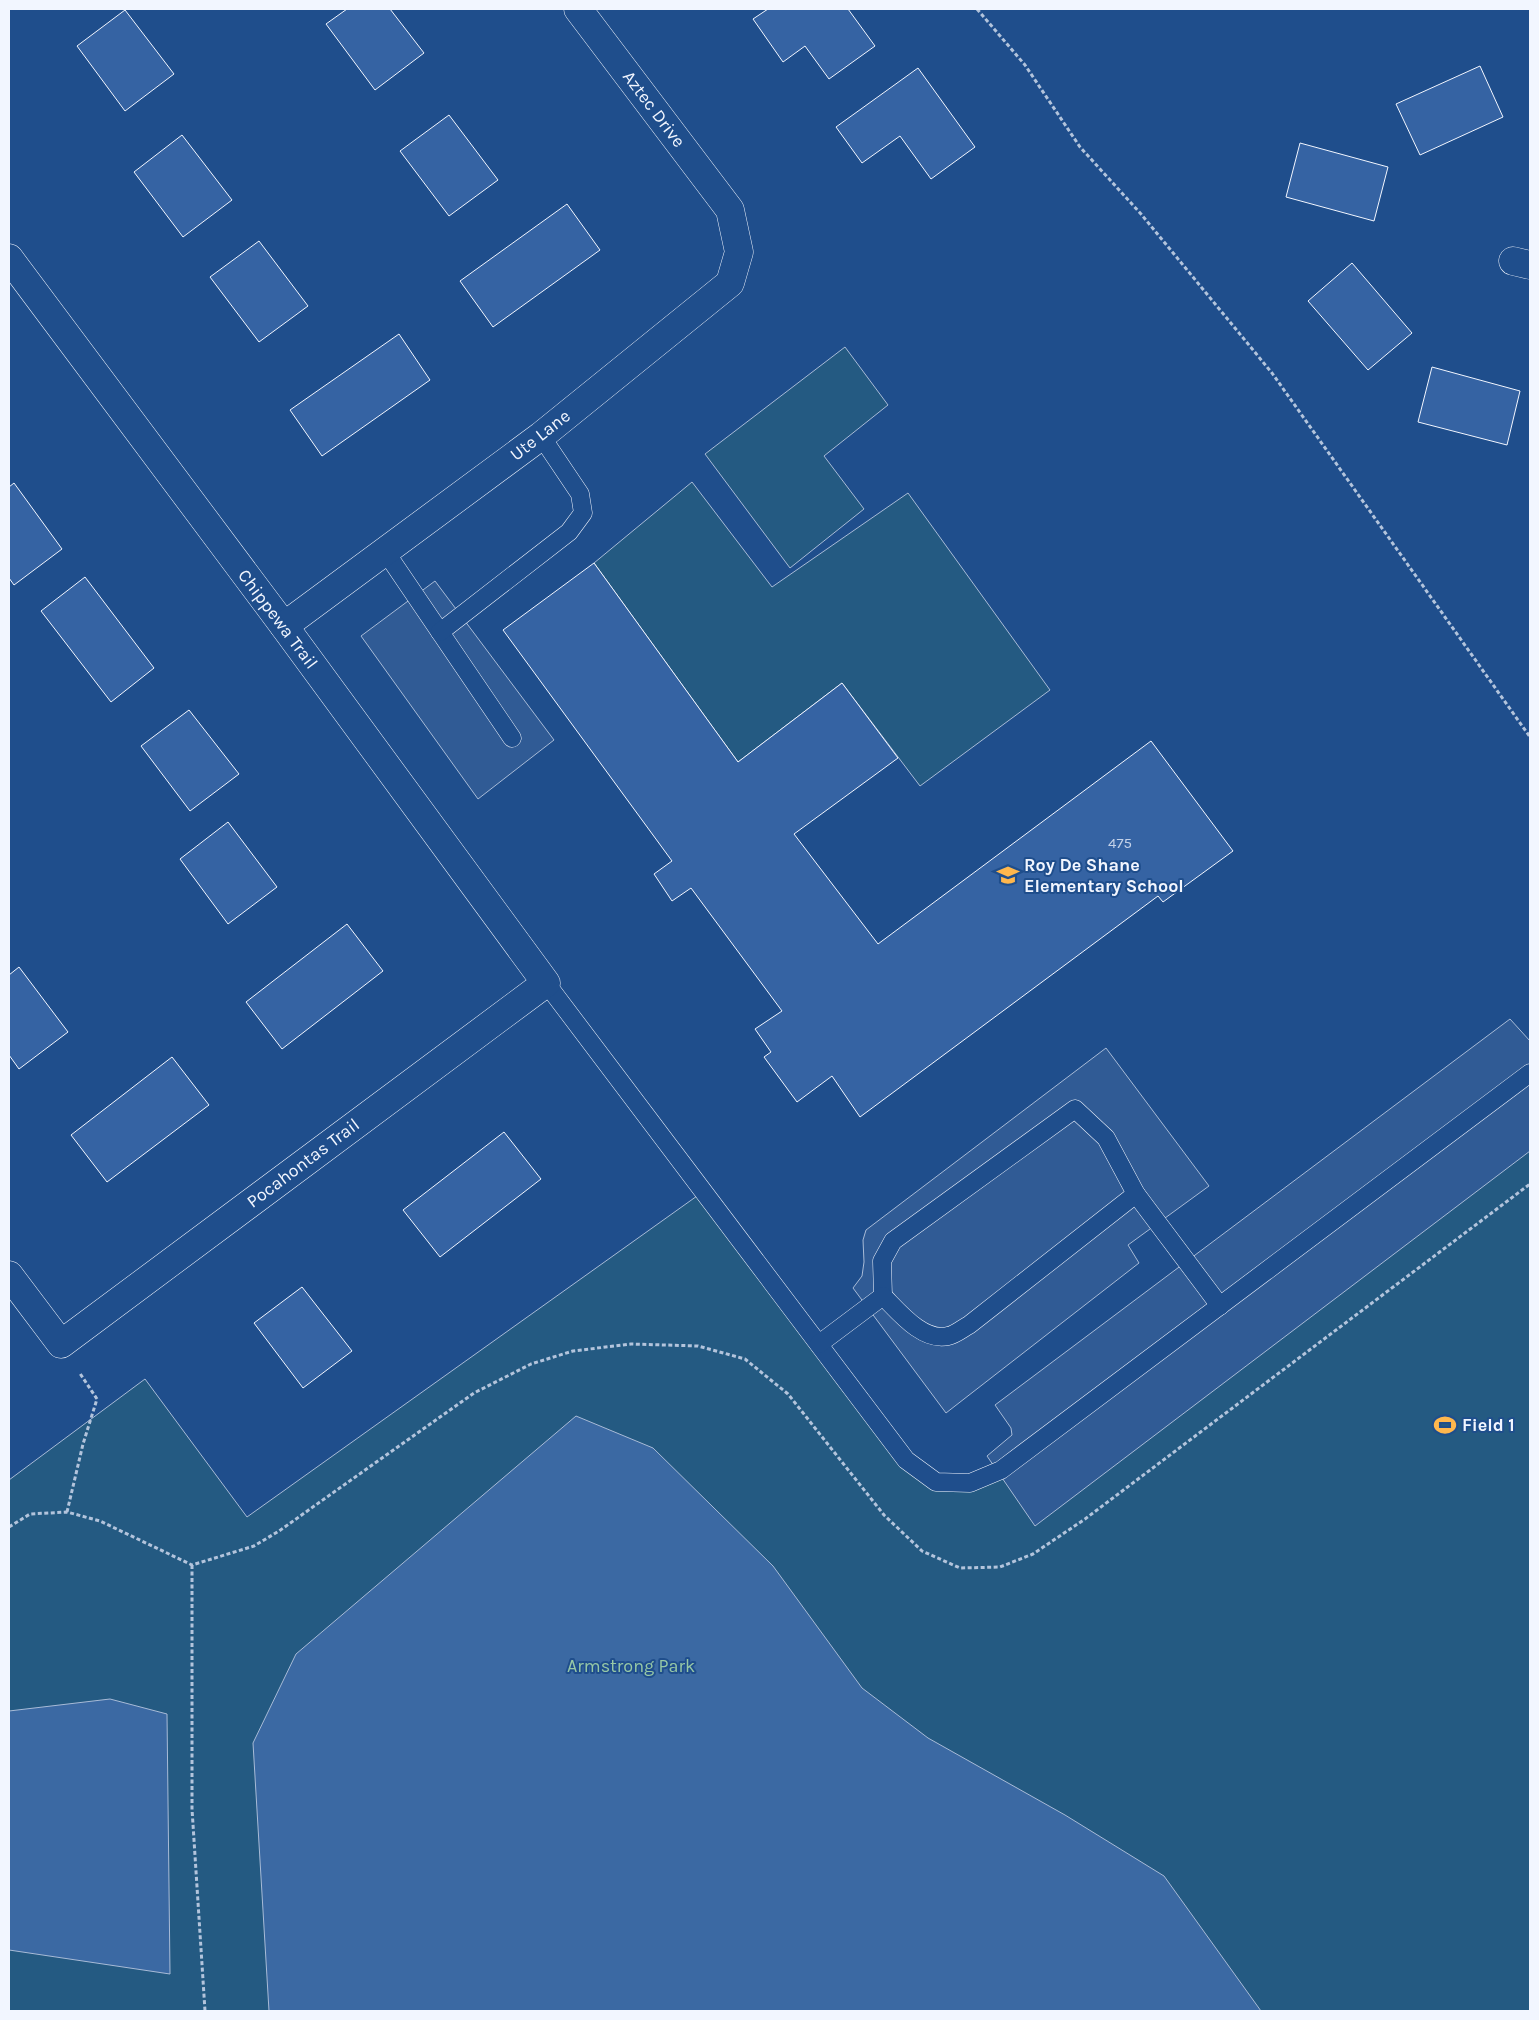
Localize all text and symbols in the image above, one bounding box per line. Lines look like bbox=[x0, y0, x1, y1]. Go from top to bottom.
street label: Aztec Drive bbox=[618, 66, 690, 152]
street label: Ute Lane bbox=[505, 405, 575, 465]
street label: Chippewa Trail bbox=[233, 565, 323, 673]
house number: 475 bbox=[1108, 834, 1132, 852]
place label: Roy De Shane Elementary School bbox=[1024, 854, 1184, 897]
school or university icon: Roy De Shane Elementary School bbox=[995, 862, 1021, 888]
street label: Pocahontas Trail bbox=[242, 1113, 364, 1213]
sports icon: Field 1 bbox=[1432, 1412, 1458, 1438]
place label: Field 1 bbox=[1462, 1414, 1515, 1436]
park label: Armstrong Park bbox=[567, 1655, 695, 1677]

